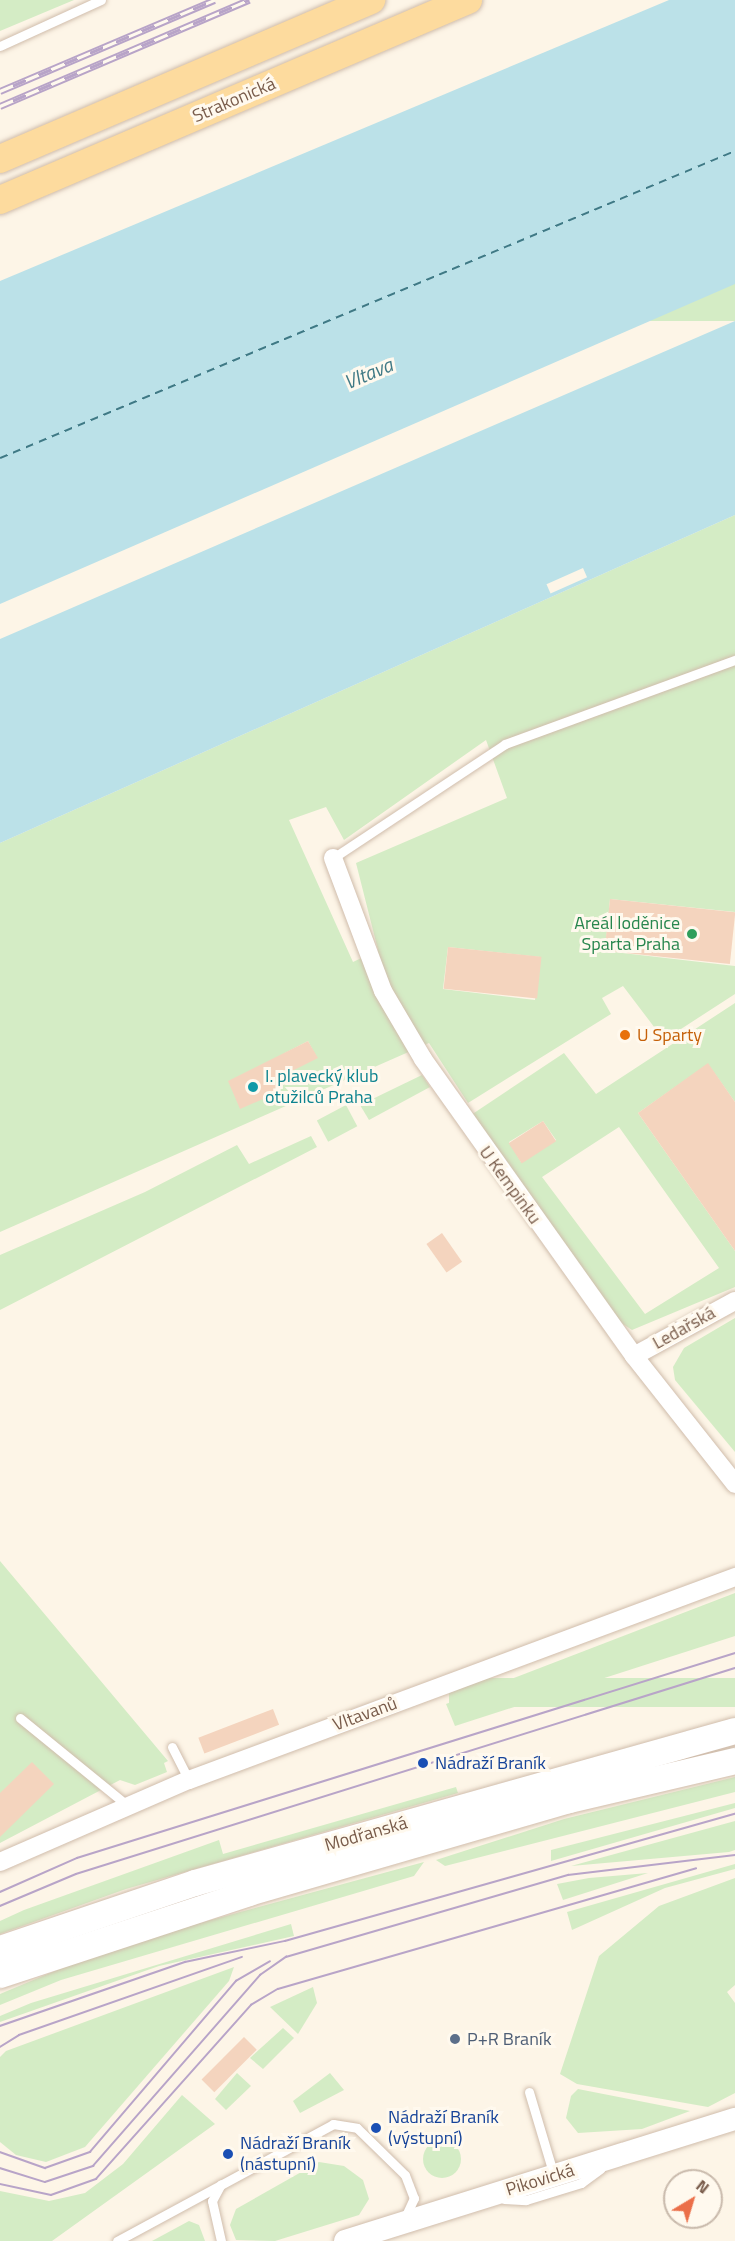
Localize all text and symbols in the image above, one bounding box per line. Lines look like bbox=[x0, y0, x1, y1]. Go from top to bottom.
street label: Strakonická bbox=[189, 73, 279, 127]
water label: Vltava bbox=[340, 352, 396, 394]
place label: Areál loděnice Sparta Praha bbox=[574, 913, 680, 956]
marker: Areál loděnice Sparta Praha bbox=[685, 927, 699, 941]
place label: U Sparty bbox=[637, 1024, 702, 1046]
marker: U Sparty bbox=[618, 1028, 632, 1042]
place label: I. plavecký klub otužilců Praha bbox=[265, 1066, 378, 1108]
marker: I. plavecký klub otužilců Praha bbox=[246, 1080, 260, 1094]
street label: U Kempinku bbox=[475, 1142, 545, 1228]
street label: Ledařská bbox=[649, 1302, 719, 1354]
street label: Vltavanů bbox=[330, 1692, 400, 1736]
place label: Nádraží Braník bbox=[435, 1752, 546, 1774]
marker: Nádraží Braník bbox=[416, 1756, 430, 1770]
street label: Modřanská bbox=[322, 1812, 410, 1856]
place label: P+R Braník bbox=[467, 2028, 552, 2050]
marker: P+R Braník bbox=[448, 2032, 462, 2046]
place label: Nádraží Braník (výstupní) bbox=[388, 2107, 499, 2150]
marker: Nádraží Braník (výstupní) bbox=[369, 2121, 383, 2135]
place label: Nádraží Braník (nástupní) bbox=[240, 2133, 351, 2176]
marker: Nádraží Braník (nástupní) bbox=[221, 2147, 235, 2161]
street label: Pikovická bbox=[503, 2159, 577, 2201]
north arrow bbox=[663, 2169, 723, 2229]
text: N bbox=[691, 2174, 715, 2199]

